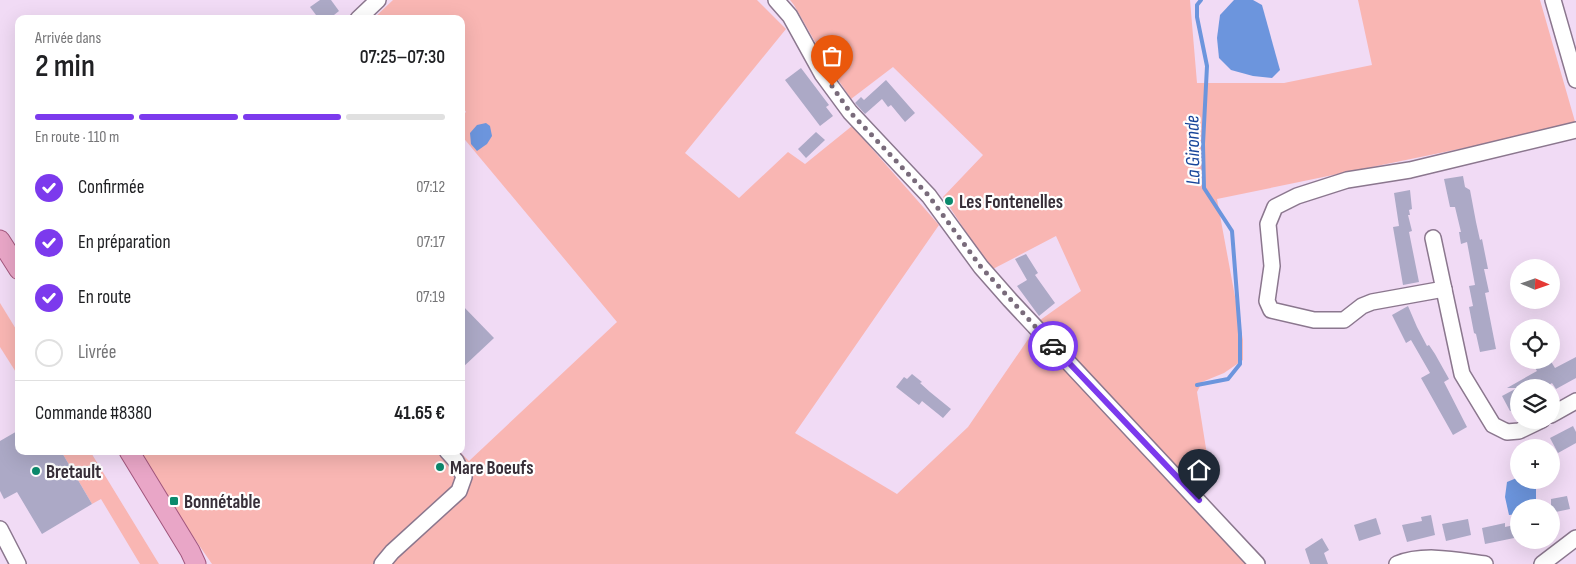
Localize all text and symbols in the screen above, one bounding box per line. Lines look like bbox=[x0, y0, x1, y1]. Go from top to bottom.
text: Arrivée dans bbox=[35, 29, 101, 48]
pin bbox=[811, 35, 853, 86]
icon: bag bbox=[818, 42, 846, 70]
text: 07:25–07:30 bbox=[360, 46, 445, 69]
text: 2 min bbox=[35, 47, 95, 86]
water label: La Gironde bbox=[1180, 115, 1206, 185]
text: En route · 110 m bbox=[35, 128, 119, 147]
icon: check bbox=[35, 174, 63, 202]
text: Confirmée bbox=[78, 176, 144, 199]
text: 07:12 bbox=[416, 178, 445, 197]
place label: Les Fontenelles bbox=[959, 191, 1063, 214]
marker: Les Fontenelles bbox=[943, 195, 955, 207]
icon: check bbox=[35, 229, 63, 257]
text: En préparation bbox=[78, 231, 171, 254]
text: 07:17 bbox=[417, 233, 445, 252]
north arrow bbox=[1510, 259, 1560, 309]
map controls bbox=[1510, 259, 1560, 549]
icon: check bbox=[35, 284, 63, 312]
text: En route bbox=[78, 286, 131, 309]
text: 07:19 bbox=[416, 288, 445, 307]
button: locate bbox=[1510, 319, 1560, 369]
courier bbox=[1028, 321, 1078, 371]
icon: car bbox=[1039, 332, 1067, 360]
text: Livrée bbox=[78, 341, 116, 364]
button: layers bbox=[1510, 379, 1560, 429]
text: Commande #8380 bbox=[35, 402, 152, 425]
text: 41.65 € bbox=[394, 402, 445, 425]
button: + bbox=[1510, 439, 1560, 489]
pin bbox=[1178, 449, 1220, 500]
icon: home bbox=[1185, 456, 1213, 484]
place label: Mare Boeufs bbox=[450, 457, 534, 480]
place label: Bretault bbox=[46, 461, 101, 484]
marker: Mare Boeufs bbox=[434, 461, 446, 473]
marker: Bretault bbox=[30, 465, 42, 477]
place label: Bonnétable bbox=[184, 491, 261, 514]
marker: Bonnétable bbox=[168, 495, 180, 507]
button: − bbox=[1510, 499, 1560, 549]

